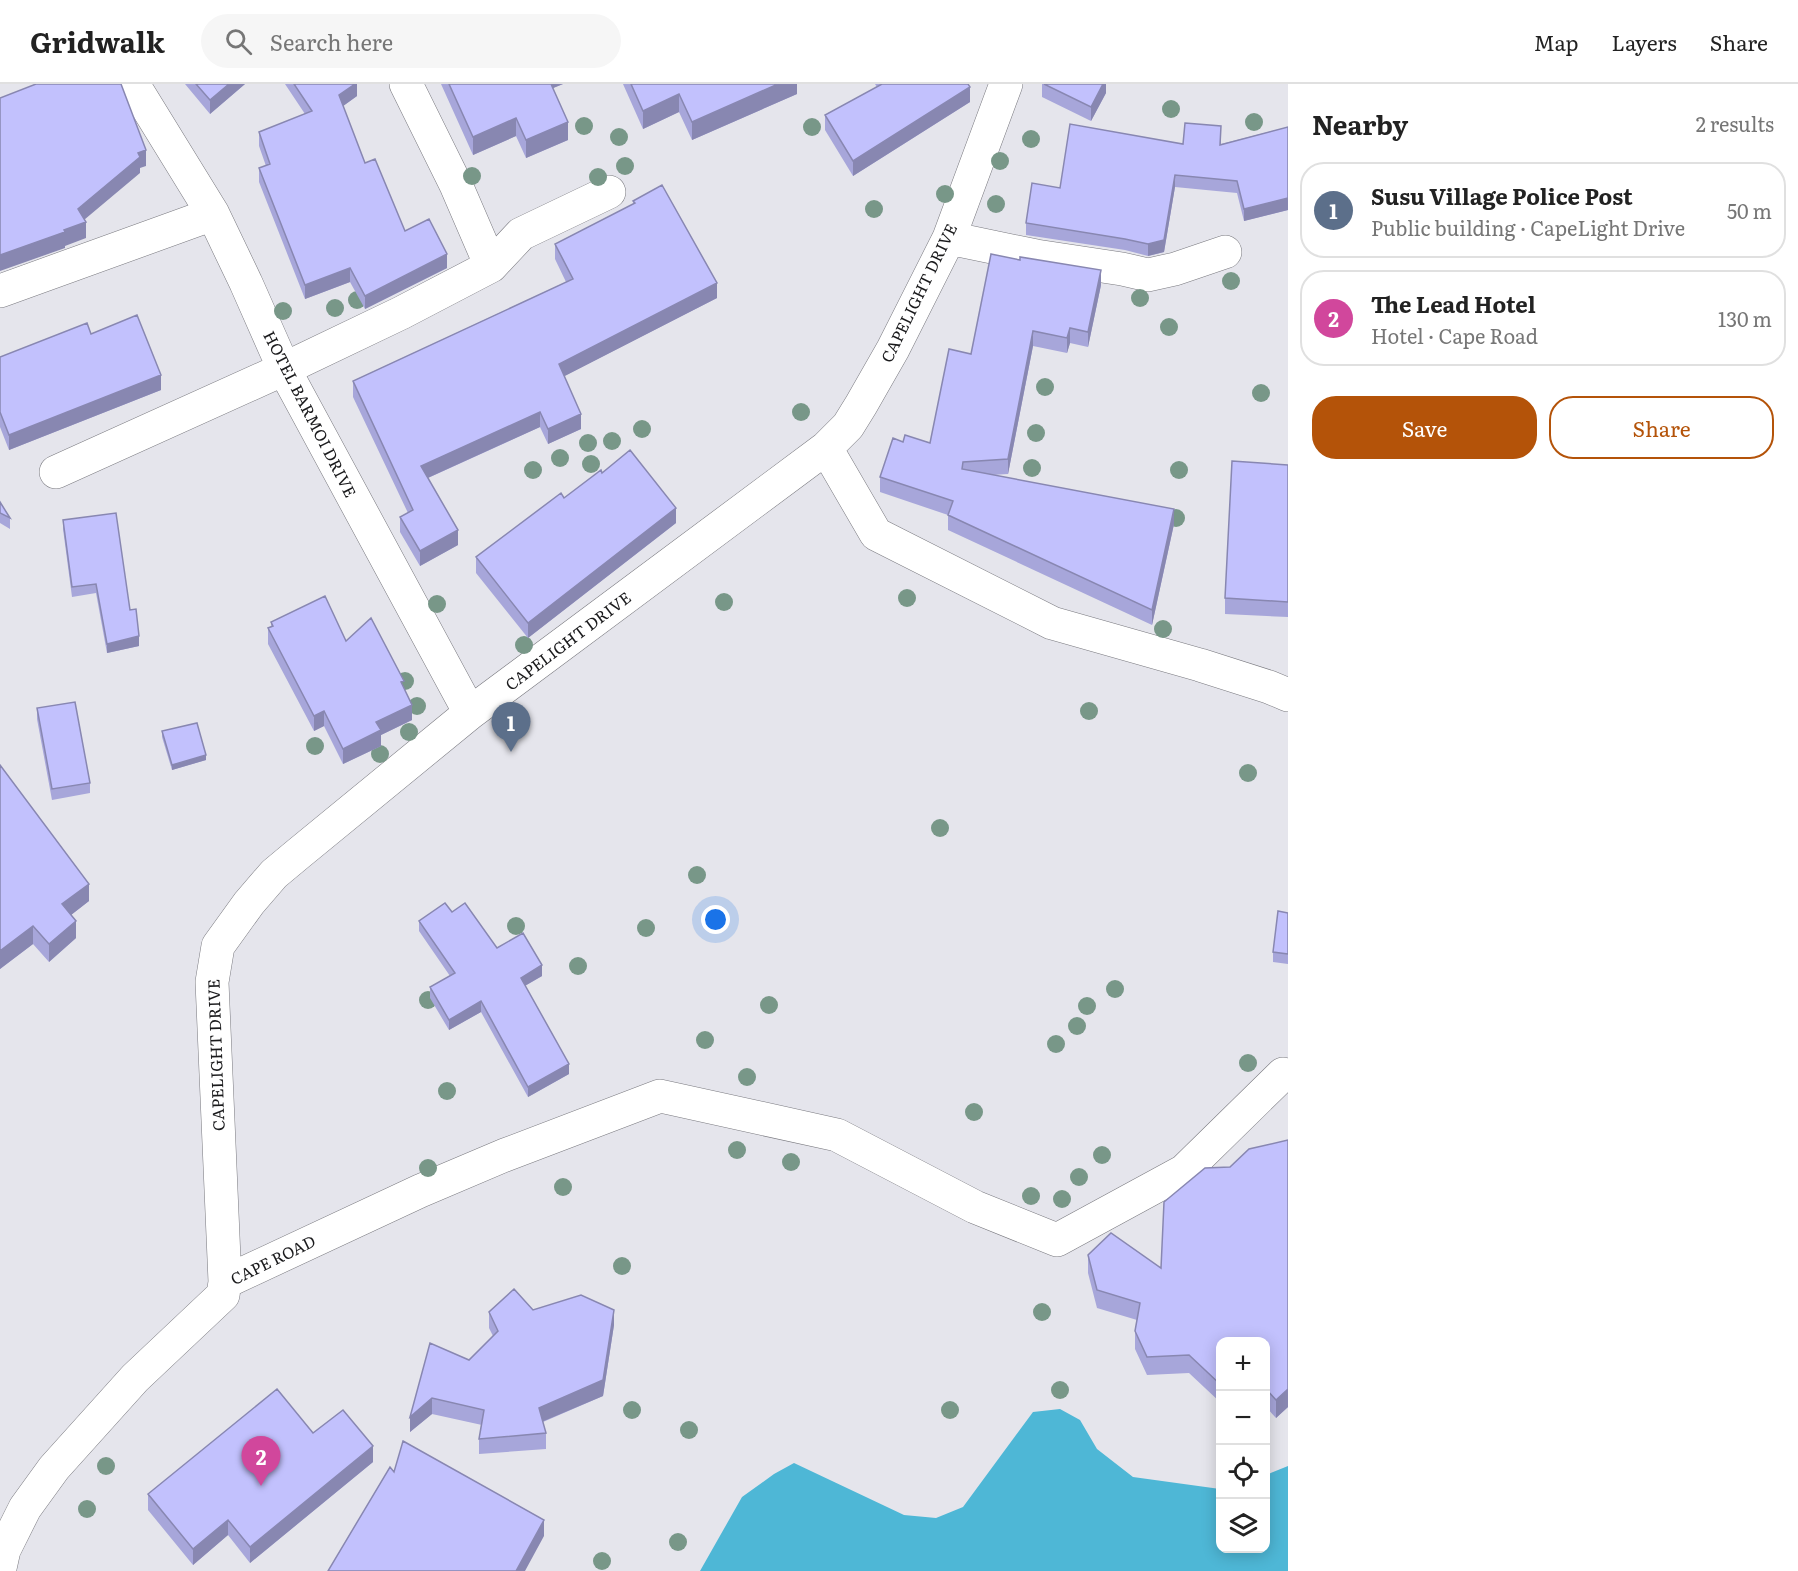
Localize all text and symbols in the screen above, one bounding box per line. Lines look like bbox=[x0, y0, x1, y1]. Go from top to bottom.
search box bbox=[201, 14, 621, 68]
text: Gridwalk bbox=[30, 20, 165, 62]
icon: search bbox=[222, 25, 255, 58]
text: Search here bbox=[270, 25, 393, 58]
text: Map bbox=[1534, 26, 1579, 57]
text: Layers bbox=[1612, 26, 1677, 57]
text: Share bbox=[1710, 26, 1768, 57]
text: Nearby bbox=[1312, 104, 1408, 143]
text: 2 results bbox=[1696, 108, 1774, 138]
text: Susu Village Police Post bbox=[1371, 179, 1633, 212]
text: 1 bbox=[1329, 195, 1338, 225]
text: 50 m bbox=[1727, 195, 1772, 225]
text: Public building · CapeLight Drive bbox=[1371, 212, 1685, 242]
street label: CAPELIGHT DRIVE bbox=[874, 219, 962, 366]
text: The Lead Hotel bbox=[1371, 287, 1536, 320]
text: 2 bbox=[1328, 303, 1339, 333]
text: 130 m bbox=[1718, 303, 1772, 333]
text: Hotel · Cape Road bbox=[1371, 320, 1538, 350]
street label: HOTEL BARMOI DRIVE bbox=[258, 326, 363, 501]
button: Save bbox=[1312, 396, 1537, 459]
button: Share bbox=[1549, 396, 1774, 459]
street label: CAPELIGHT DRIVE bbox=[499, 585, 635, 696]
pin: 1 bbox=[492, 702, 530, 752]
your location bbox=[701, 905, 730, 934]
street label: CAPELIGHT DRIVE bbox=[200, 979, 230, 1131]
street label: CAPE ROAD bbox=[226, 1228, 319, 1290]
map controls bbox=[1216, 1337, 1270, 1553]
button: + bbox=[1216, 1337, 1270, 1391]
button: − bbox=[1216, 1391, 1270, 1445]
pin: 2 bbox=[242, 1436, 280, 1486]
button: locate bbox=[1216, 1445, 1270, 1499]
button: layers bbox=[1216, 1499, 1270, 1553]

